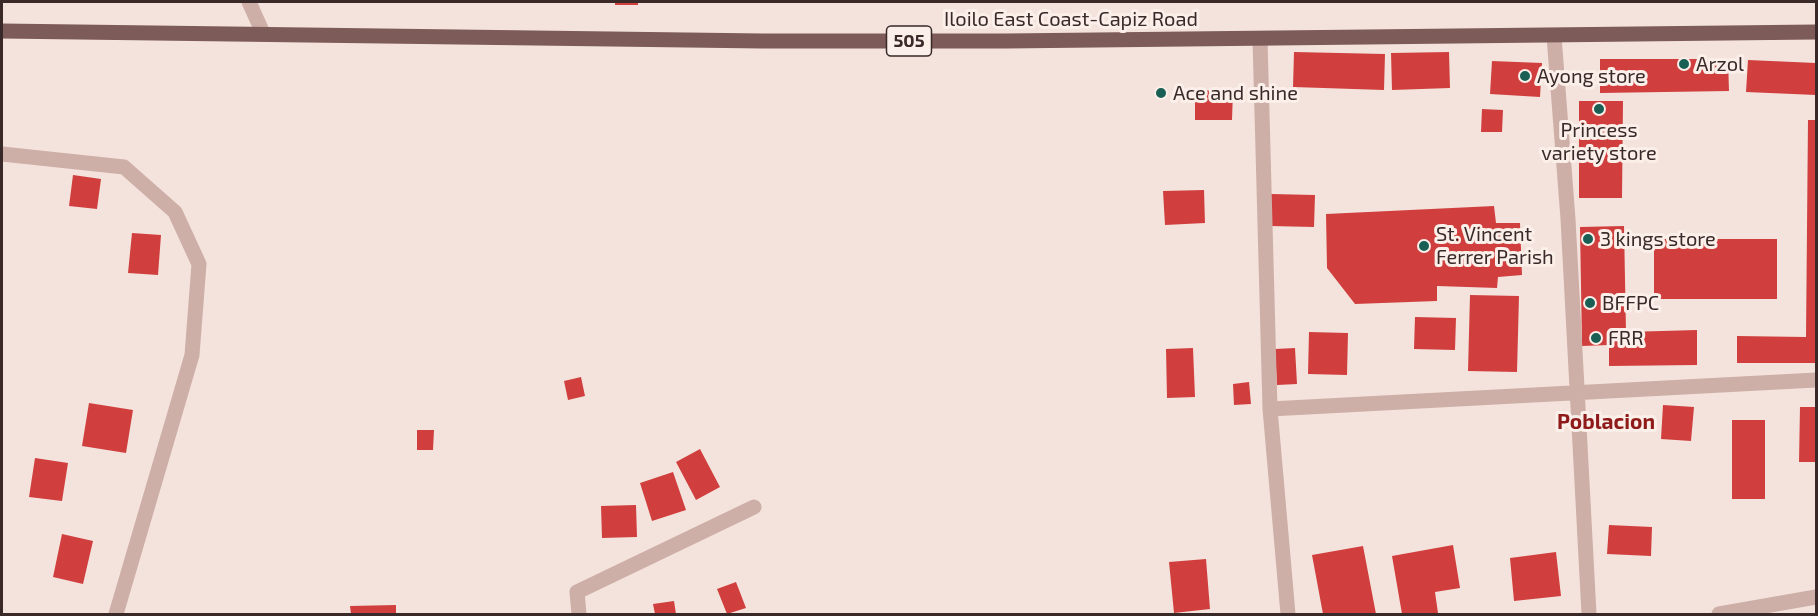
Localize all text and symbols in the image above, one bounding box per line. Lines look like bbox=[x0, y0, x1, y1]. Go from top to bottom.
street label: Iloilo East Coast-Capiz Road bbox=[944, 7, 1198, 31]
road number: 505 bbox=[886, 26, 932, 56]
place label: Arzol bbox=[1696, 52, 1744, 76]
marker: Arzol bbox=[1677, 57, 1691, 71]
place label: Ayong store bbox=[1537, 64, 1646, 88]
marker: Ayong store bbox=[1518, 69, 1532, 83]
place label: Ace and shine bbox=[1173, 81, 1298, 105]
marker: Ace and shine bbox=[1154, 86, 1168, 100]
marker: Princess variety store bbox=[1592, 102, 1606, 116]
place label: Princess variety store bbox=[1541, 118, 1657, 165]
place label: St. Vincent Ferrer Parish bbox=[1436, 222, 1554, 269]
place label: 3 kings store bbox=[1600, 227, 1716, 251]
marker: 3 kings store bbox=[1581, 232, 1595, 246]
marker: St. Vincent Ferrer Parish bbox=[1417, 239, 1431, 253]
place label: BFFPC bbox=[1602, 291, 1659, 315]
marker: BFFPC bbox=[1583, 296, 1597, 310]
place label: FRR bbox=[1608, 326, 1643, 350]
marker: FRR bbox=[1589, 331, 1603, 345]
district label: Poblacion bbox=[1557, 409, 1655, 435]

